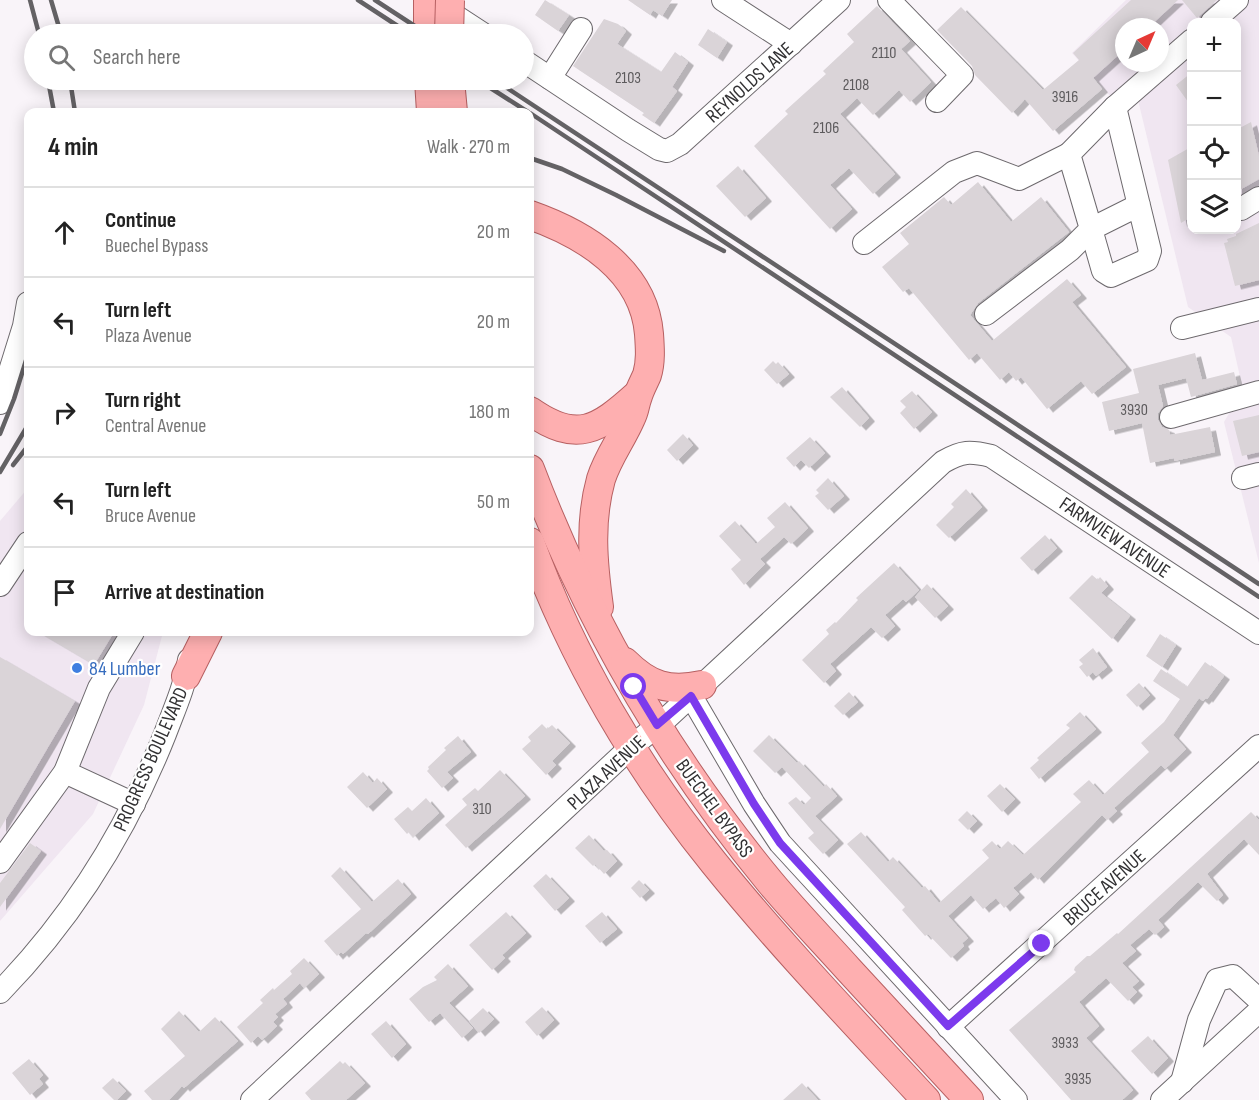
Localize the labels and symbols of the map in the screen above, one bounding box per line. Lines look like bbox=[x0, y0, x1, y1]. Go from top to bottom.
north arrow bbox=[1115, 18, 1169, 72]
street label: REYNOLDS LANE bbox=[701, 37, 798, 128]
house number: 2110 bbox=[872, 44, 896, 63]
house number: 2103 bbox=[615, 69, 641, 88]
house number: 2108 bbox=[843, 76, 869, 95]
house number: 3916 bbox=[1052, 88, 1078, 107]
house number: 2106 bbox=[813, 119, 839, 138]
house number: 3930 bbox=[1120, 401, 1148, 420]
street label: FARMVIEW AVENUE bbox=[1055, 492, 1174, 584]
place label: 84 Lumber bbox=[89, 657, 161, 681]
marker: 84 Lumber bbox=[70, 661, 84, 675]
route start bbox=[620, 673, 646, 699]
street label: PROGRESS BOULEVARD bbox=[108, 684, 193, 835]
street label: PLAZA AVENUE bbox=[562, 730, 651, 815]
street label: BUECHEL BYPASS bbox=[670, 755, 758, 862]
house number: 310 bbox=[472, 800, 492, 819]
street label: BRUCE AVENUE bbox=[1059, 844, 1151, 931]
route end bbox=[1028, 930, 1054, 956]
house number: 3933 bbox=[1051, 1034, 1079, 1053]
house number: 3935 bbox=[1065, 1070, 1091, 1089]

